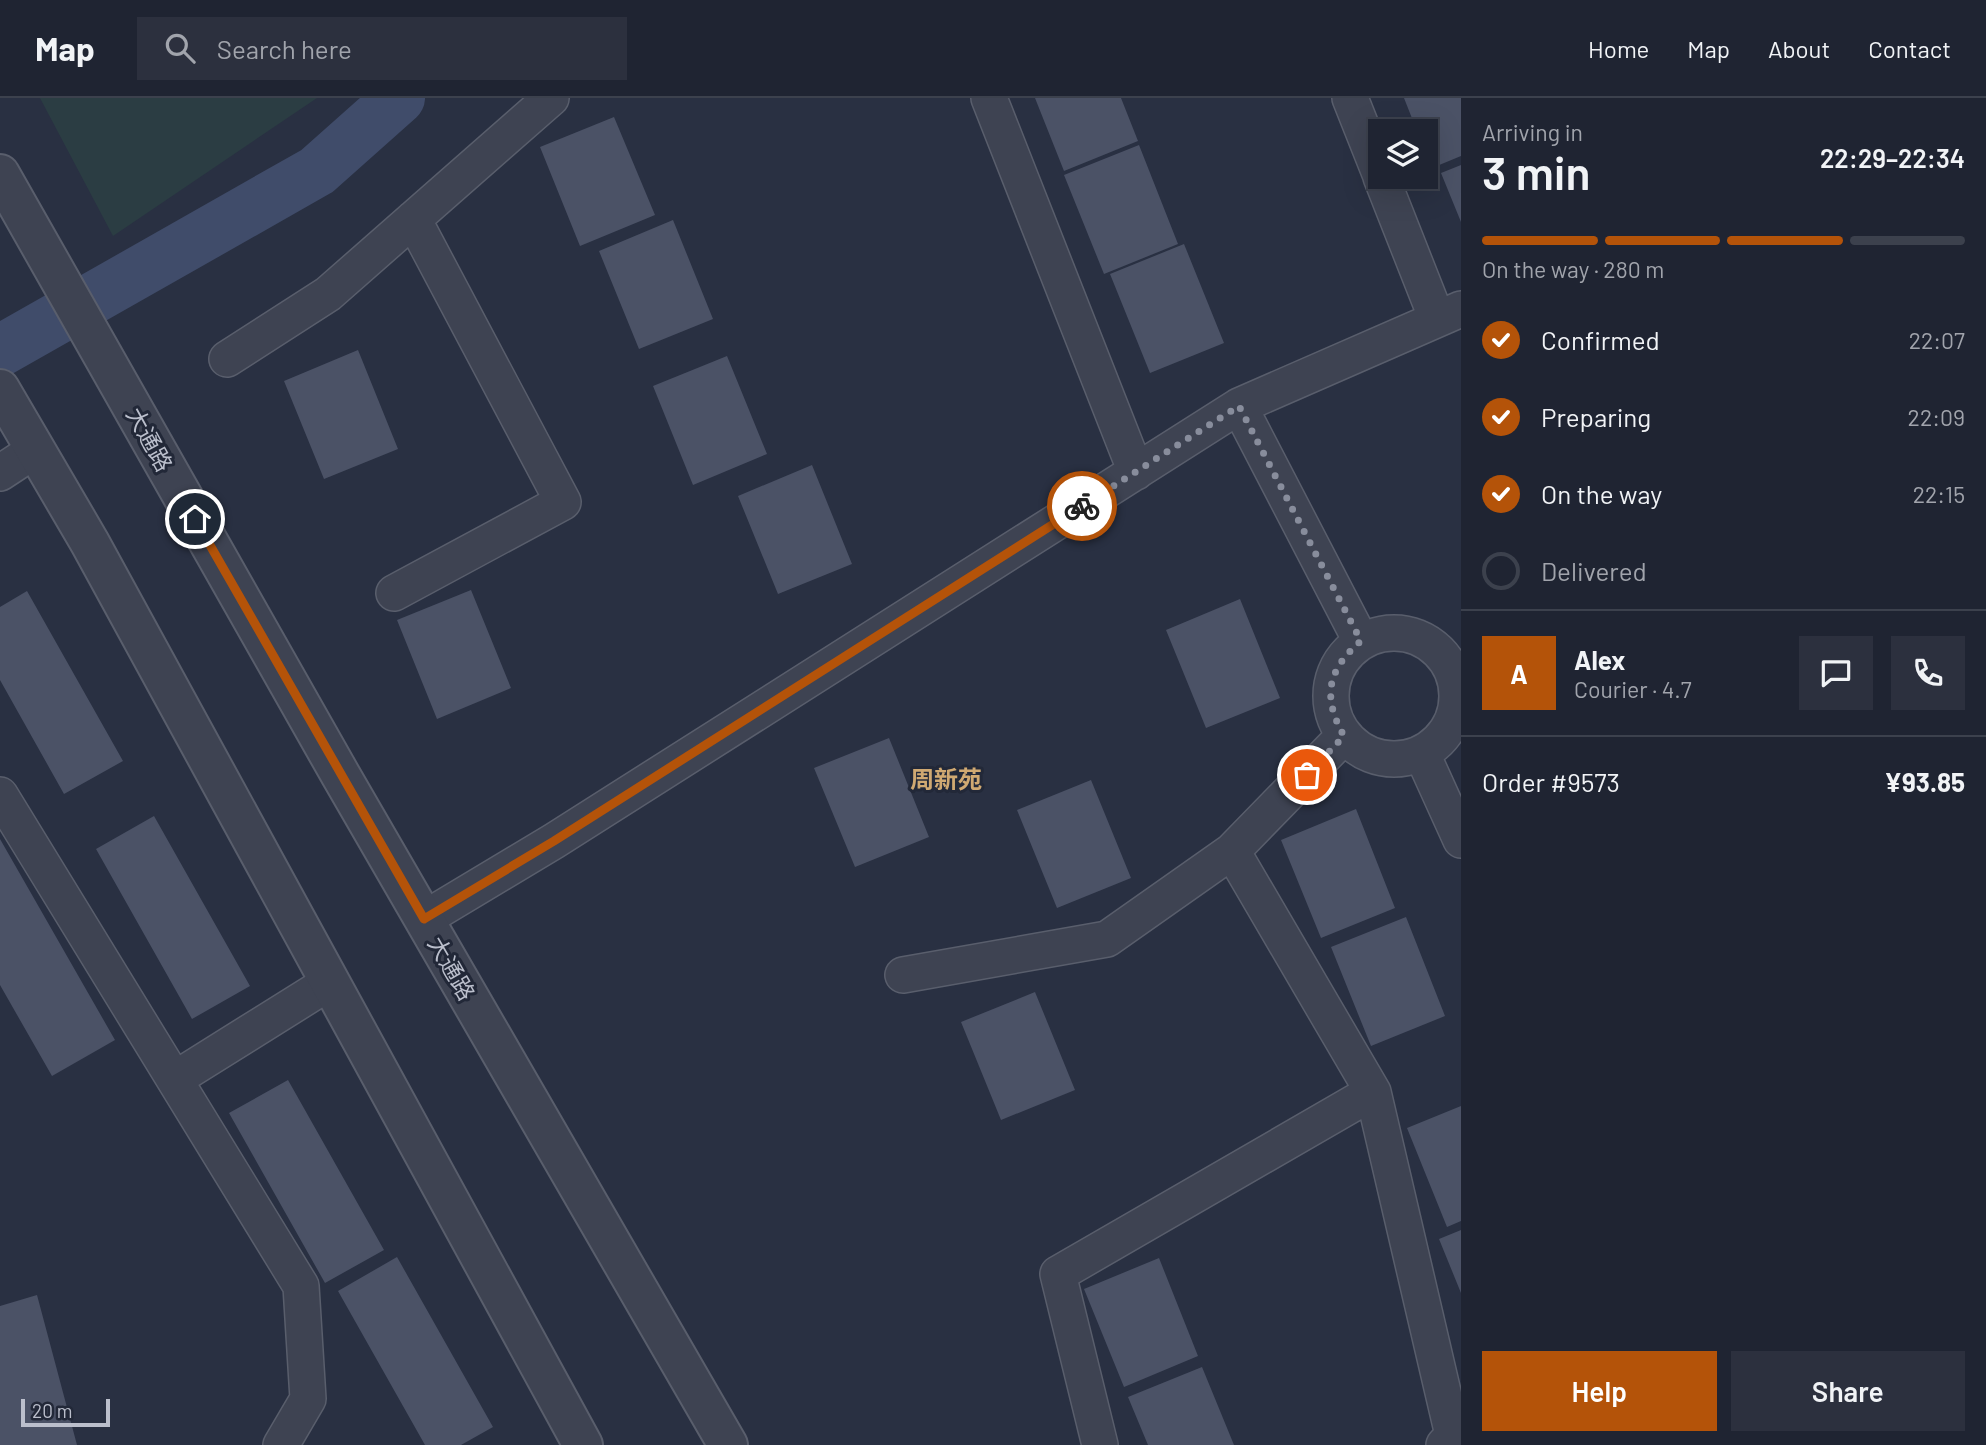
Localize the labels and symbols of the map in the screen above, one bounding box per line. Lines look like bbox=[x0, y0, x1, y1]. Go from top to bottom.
street label: 大通路 bbox=[121, 402, 179, 476]
courier bbox=[1047, 471, 1117, 541]
pin bbox=[165, 489, 225, 549]
pin bbox=[1277, 745, 1337, 805]
district label: 周新苑 bbox=[910, 764, 982, 793]
street label: 大通路 bbox=[423, 931, 481, 1005]
scale bar bbox=[21, 1396, 110, 1428]

